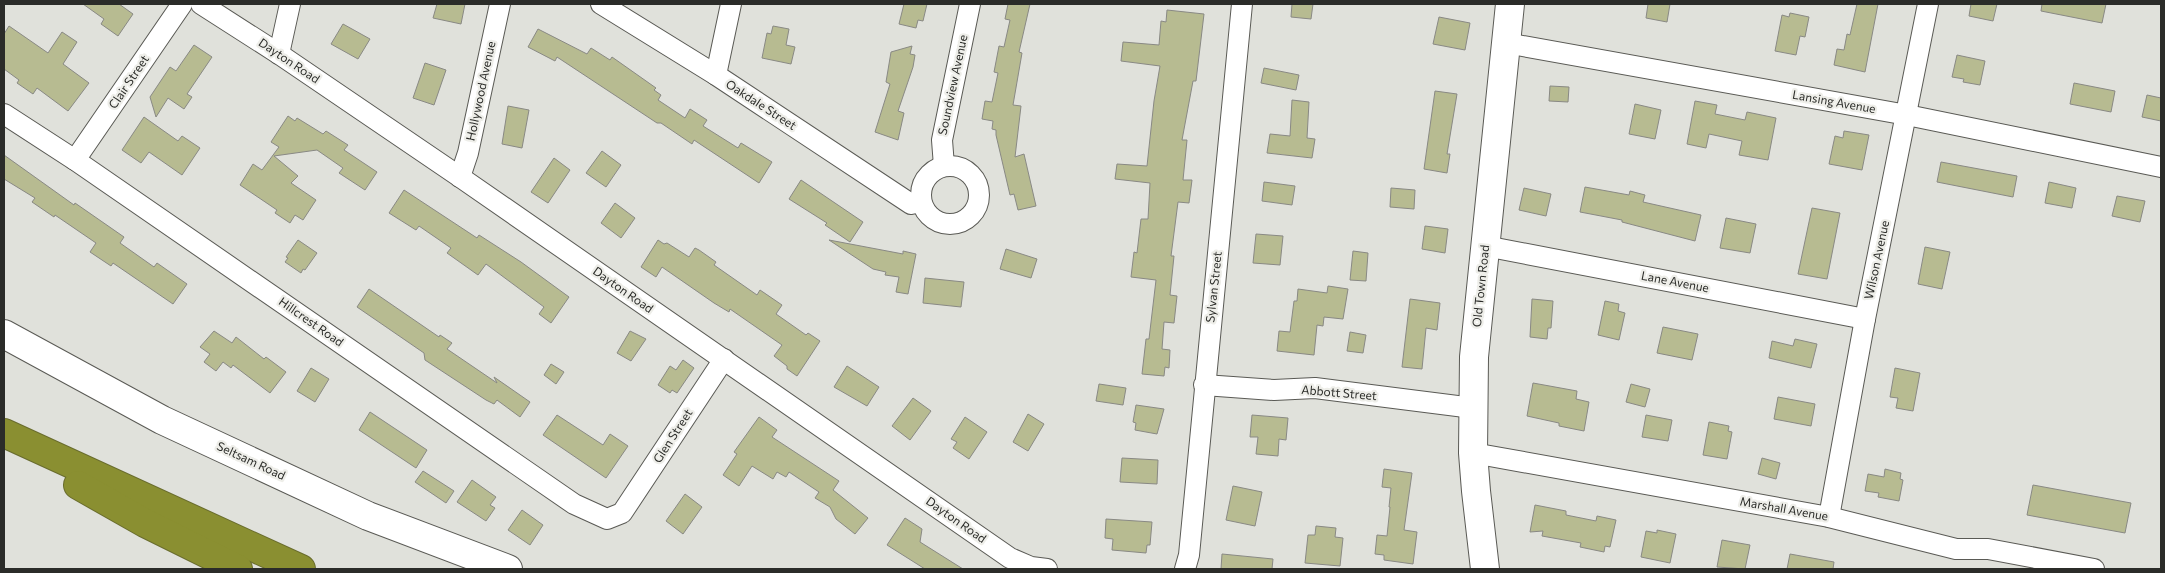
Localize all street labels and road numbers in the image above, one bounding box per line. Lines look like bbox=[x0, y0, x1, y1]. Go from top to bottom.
street label: Soundview Avenue bbox=[935, 33, 969, 136]
street label: Dayton Road bbox=[256, 35, 323, 86]
street label: Hollywood Avenue bbox=[463, 40, 497, 142]
street label: Clair Street bbox=[105, 52, 151, 111]
street label: Oakdale Street bbox=[724, 76, 799, 132]
street label: Lansing Avenue bbox=[1791, 87, 1877, 115]
street label: Wilson Avenue bbox=[1861, 219, 1891, 300]
street label: Old Town Road bbox=[1469, 244, 1491, 328]
street label: Sylvan Street bbox=[1202, 251, 1224, 323]
street label: Dayton Road bbox=[591, 263, 656, 315]
street label: Lane Avenue bbox=[1640, 268, 1710, 294]
street label: Hillcrest Road bbox=[277, 294, 347, 349]
street label: Abbott Street bbox=[1301, 382, 1377, 402]
street label: Glen Street bbox=[650, 406, 695, 465]
street label: Seltsam Road bbox=[215, 438, 288, 482]
street label: Dayton Road bbox=[924, 493, 989, 545]
street label: Marshall Avenue bbox=[1739, 493, 1829, 523]

